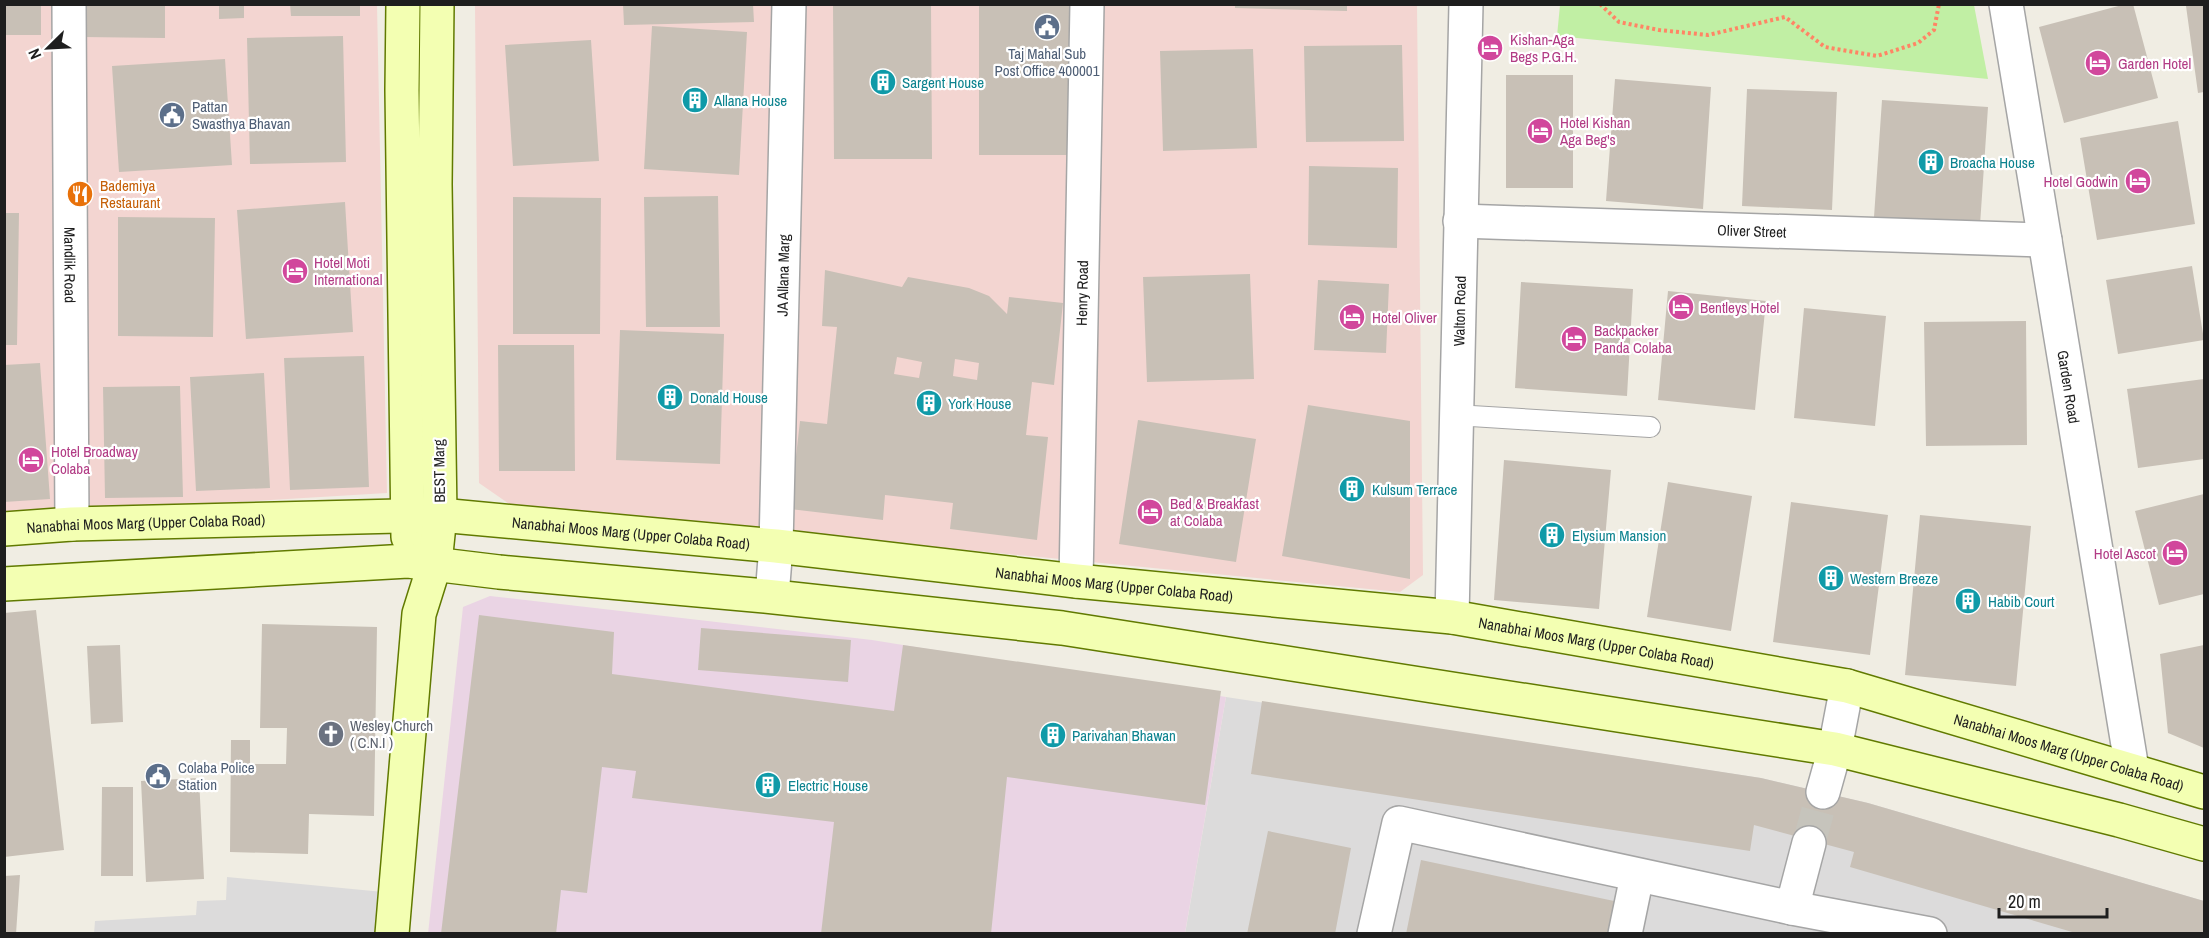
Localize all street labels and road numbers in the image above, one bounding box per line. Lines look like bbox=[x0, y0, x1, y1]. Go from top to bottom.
street label: Oliver Street bbox=[1717, 219, 1787, 242]
street label: Mandlik Road bbox=[60, 227, 81, 303]
street label: JA Allana Marg bbox=[771, 234, 794, 317]
street label: Henry Road bbox=[1070, 260, 1093, 326]
street label: Walton Road bbox=[1448, 275, 1470, 347]
street label: Garden Road bbox=[2053, 349, 2085, 425]
street label: BEST Marg bbox=[428, 439, 450, 503]
street label: Nanabhai Moos Marg (Upper Colaba Road) bbox=[26, 509, 265, 538]
street label: Nanabhai Moos Marg (Upper Colaba Road) bbox=[511, 511, 751, 554]
street label: Nanabhai Moos Marg (Upper Colaba Road) bbox=[994, 561, 1234, 606]
street label: Nanabhai Moos Marg (Upper Colaba Road) bbox=[1477, 611, 1716, 673]
street label: Nanabhai Moos Marg (Upper Colaba Road) bbox=[1952, 708, 2186, 796]

